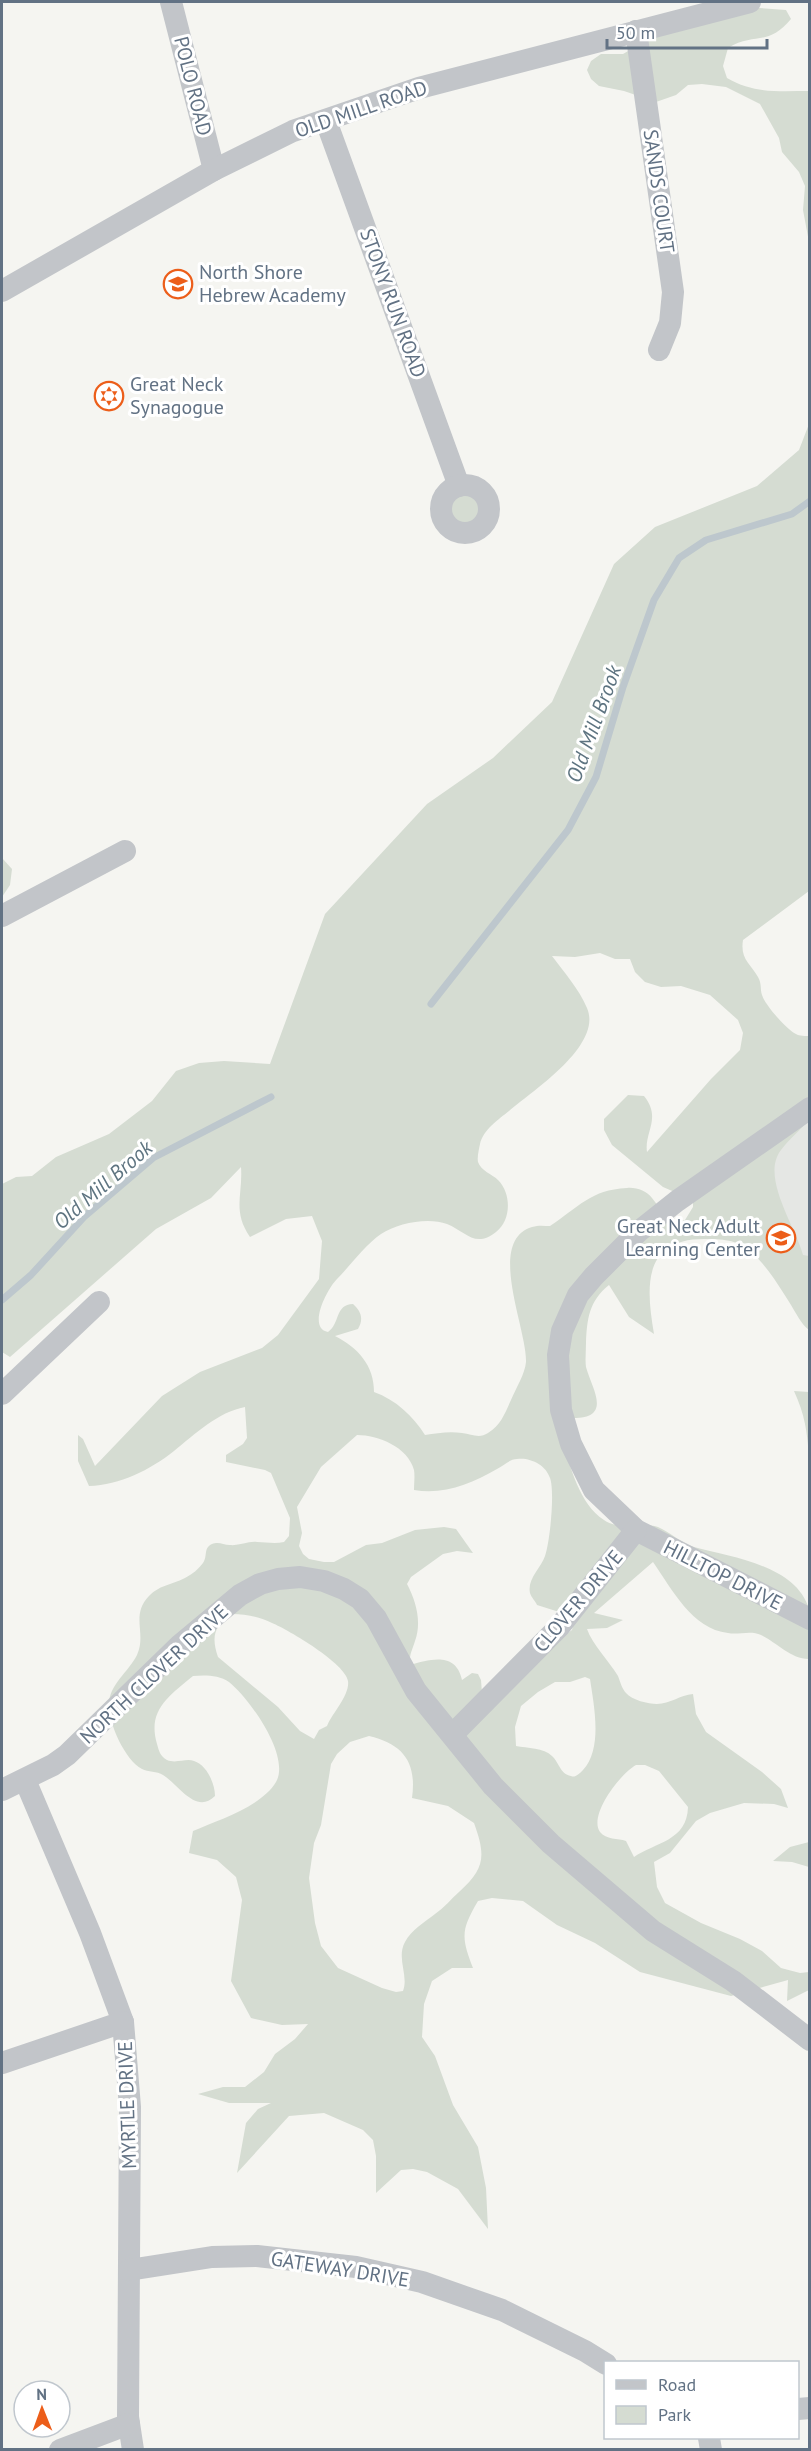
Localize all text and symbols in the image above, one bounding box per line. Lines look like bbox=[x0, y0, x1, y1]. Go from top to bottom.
scale bar bbox=[607, 12, 768, 50]
text: 50 m bbox=[616, 21, 655, 44]
street label: POLO ROAD bbox=[168, 34, 218, 138]
street label: OLD MILL ROAD bbox=[291, 74, 431, 144]
street label: SANDS COURT bbox=[637, 128, 681, 254]
street label: STONY RUN ROAD bbox=[354, 225, 432, 381]
place label: North Shore Hebrew Academy bbox=[199, 259, 347, 308]
school or university icon: North Shore Hebrew Academy bbox=[162, 268, 194, 300]
place label: Great Neck Synagogue bbox=[130, 371, 224, 420]
synagogue icon: Great Neck Synagogue bbox=[93, 380, 125, 412]
water label: Old Mill Brook bbox=[560, 660, 628, 786]
water label: Old Mill Brook bbox=[47, 1133, 159, 1235]
place label: Great Neck Adult Learning Center bbox=[617, 1213, 760, 1262]
school or university icon: Great Neck Adult Learning Center bbox=[765, 1222, 797, 1254]
street label: HILLTOP DRIVE bbox=[659, 1534, 787, 1616]
street label: CLOVER DRIVE bbox=[528, 1544, 628, 1658]
street label: NORTH CLOVER DRIVE bbox=[74, 1599, 234, 1749]
street label: MYRTLE DRIVE bbox=[112, 2041, 142, 2169]
street label: GATEWAY DRIVE bbox=[269, 2245, 411, 2293]
legend bbox=[604, 2361, 799, 2439]
text: Road bbox=[658, 2373, 696, 2396]
north arrow bbox=[12, 2379, 72, 2439]
text: N bbox=[36, 2384, 47, 2404]
text: Park bbox=[658, 2403, 691, 2426]

